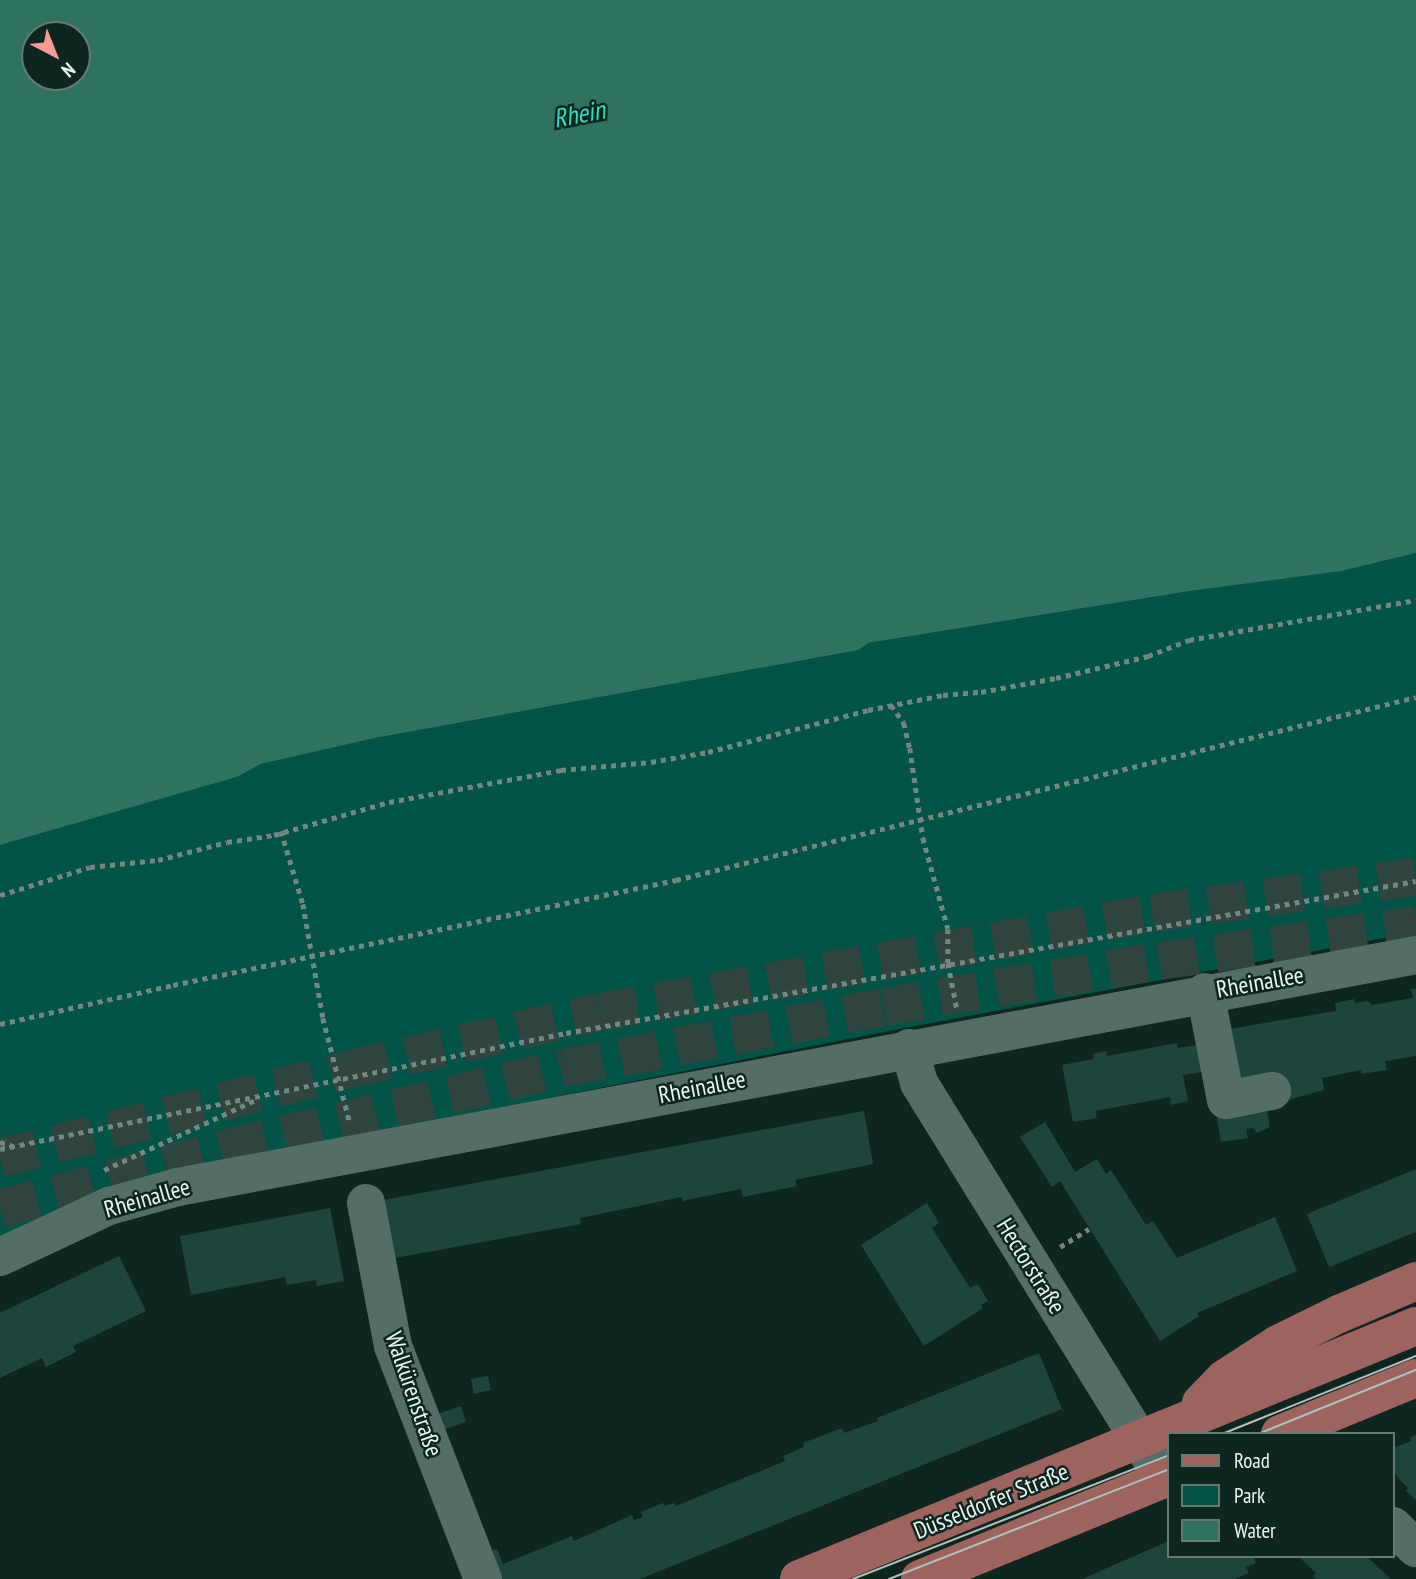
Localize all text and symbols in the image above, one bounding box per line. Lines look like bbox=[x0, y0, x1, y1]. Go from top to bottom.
north arrow bbox=[21, 21, 91, 91]
text: N bbox=[57, 58, 81, 82]
water label: Rhein bbox=[551, 94, 607, 134]
street label: Rheinallee bbox=[1214, 960, 1306, 1004]
street label: Rheinallee bbox=[656, 1064, 748, 1110]
street label: Rheinallee bbox=[101, 1172, 193, 1224]
street label: Hectorstraße bbox=[990, 1213, 1072, 1319]
street label: Walkürenstraße bbox=[379, 1328, 449, 1460]
legend bbox=[1168, 1432, 1395, 1558]
text: Road bbox=[1234, 1447, 1270, 1474]
street label: Düsseldorfer Straße bbox=[909, 1457, 1073, 1545]
text: Park bbox=[1234, 1482, 1265, 1509]
text: Water bbox=[1234, 1517, 1276, 1544]

